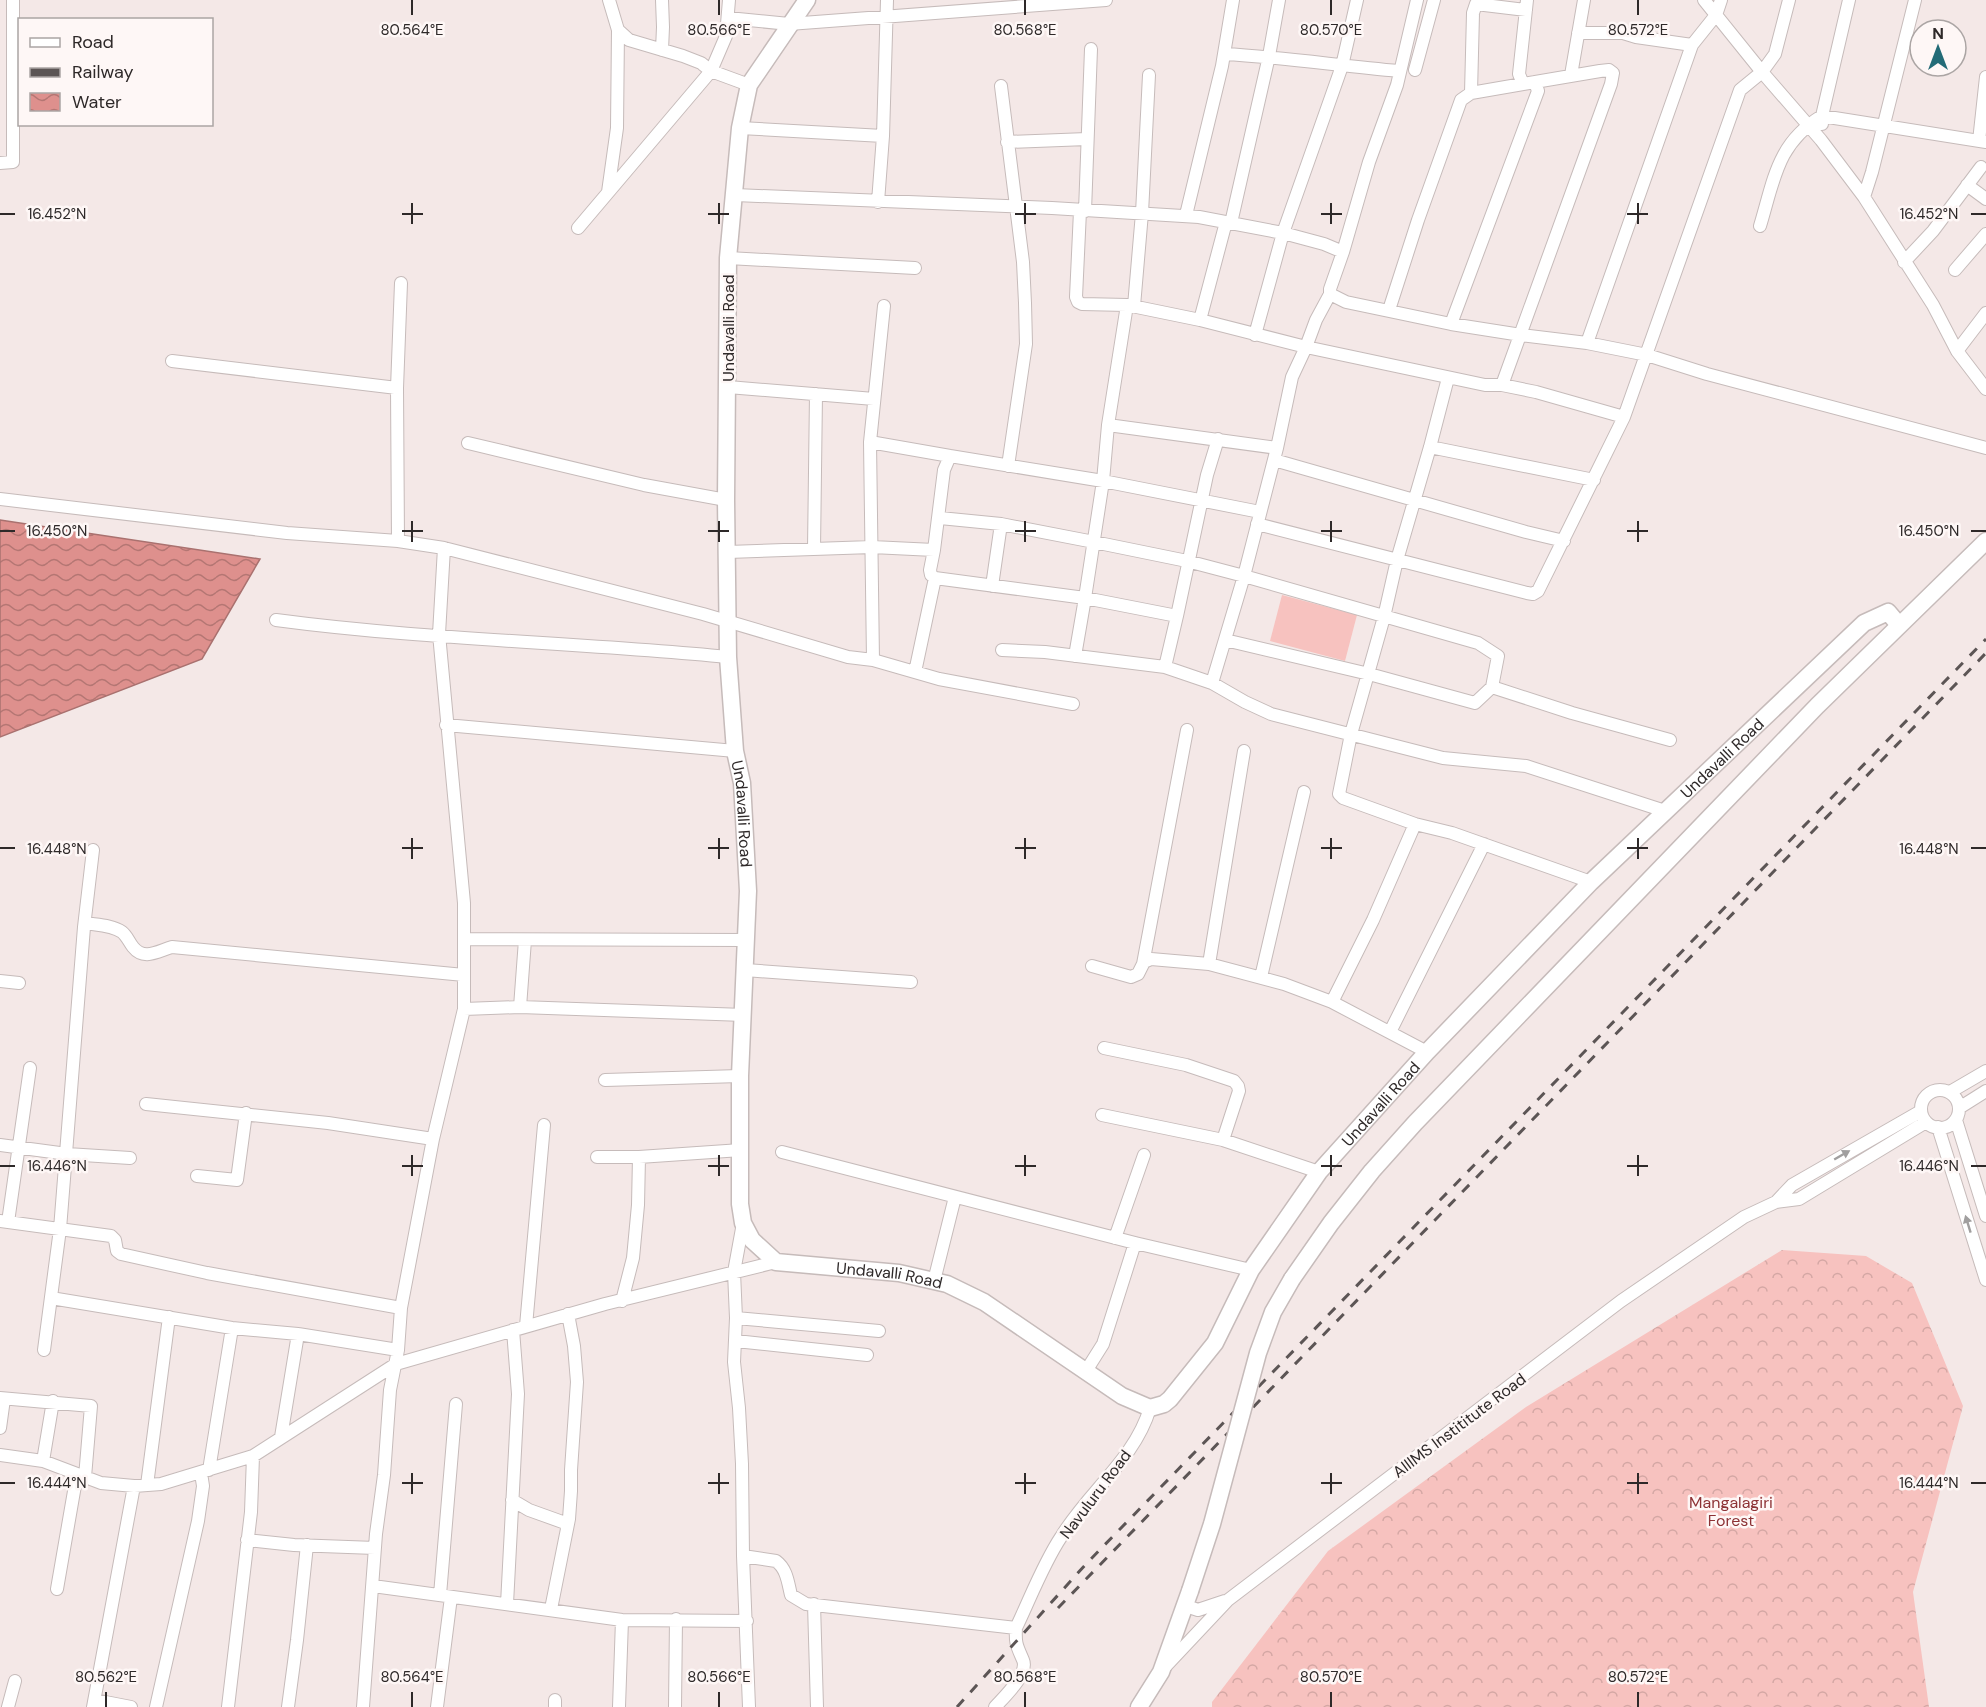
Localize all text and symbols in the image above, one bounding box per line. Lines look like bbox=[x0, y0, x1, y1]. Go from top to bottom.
legend bbox=[18, 18, 213, 126]
north arrow bbox=[1908, 18, 1968, 78]
text: 80.564°E bbox=[380, 20, 444, 40]
text: 80.566°E bbox=[687, 20, 751, 40]
text: 80.568°E bbox=[993, 20, 1057, 40]
text: 80.570°E bbox=[1300, 20, 1362, 40]
text: 80.572°E bbox=[1608, 20, 1668, 40]
text: N bbox=[1932, 23, 1944, 44]
text: Road bbox=[72, 30, 114, 54]
text: Railway bbox=[72, 60, 134, 84]
text: Water bbox=[72, 90, 122, 114]
text: 16.452°N bbox=[28, 204, 86, 224]
text: 16.452°N bbox=[1900, 204, 1958, 224]
street label: Undavalli Road bbox=[718, 274, 739, 382]
text: 16.450°N bbox=[27, 521, 87, 541]
text: 16.450°N bbox=[1899, 521, 1959, 541]
street label: Undavalli Road bbox=[1676, 714, 1768, 803]
street label: Undavalli Road bbox=[726, 758, 757, 868]
text: 16.448°N bbox=[27, 839, 87, 859]
text: 16.448°N bbox=[1899, 839, 1959, 859]
street label: Undavalli Road bbox=[1337, 1057, 1425, 1151]
one-way arrow bbox=[1834, 1151, 1851, 1161]
text: 16.446°N bbox=[27, 1156, 87, 1176]
text: 16.446°N bbox=[1899, 1156, 1959, 1176]
one-way arrow bbox=[1963, 1215, 1972, 1233]
street label: Undavalli Road bbox=[835, 1257, 945, 1294]
street label: AIIIMS Instititute Road bbox=[1388, 1368, 1530, 1482]
street label: Navuluru Road bbox=[1055, 1445, 1136, 1543]
text: 16.444°N bbox=[27, 1473, 87, 1493]
text: 16.444°N bbox=[1899, 1473, 1959, 1493]
park label: Mangalagiri Forest bbox=[1689, 1492, 1773, 1531]
text: 80.562°E bbox=[75, 1667, 137, 1687]
text: 80.564°E bbox=[380, 1667, 444, 1687]
text: 80.566°E bbox=[687, 1667, 751, 1687]
text: 80.568°E bbox=[993, 1667, 1057, 1687]
text: 80.570°E bbox=[1300, 1667, 1362, 1687]
text: 80.572°E bbox=[1608, 1667, 1668, 1687]

